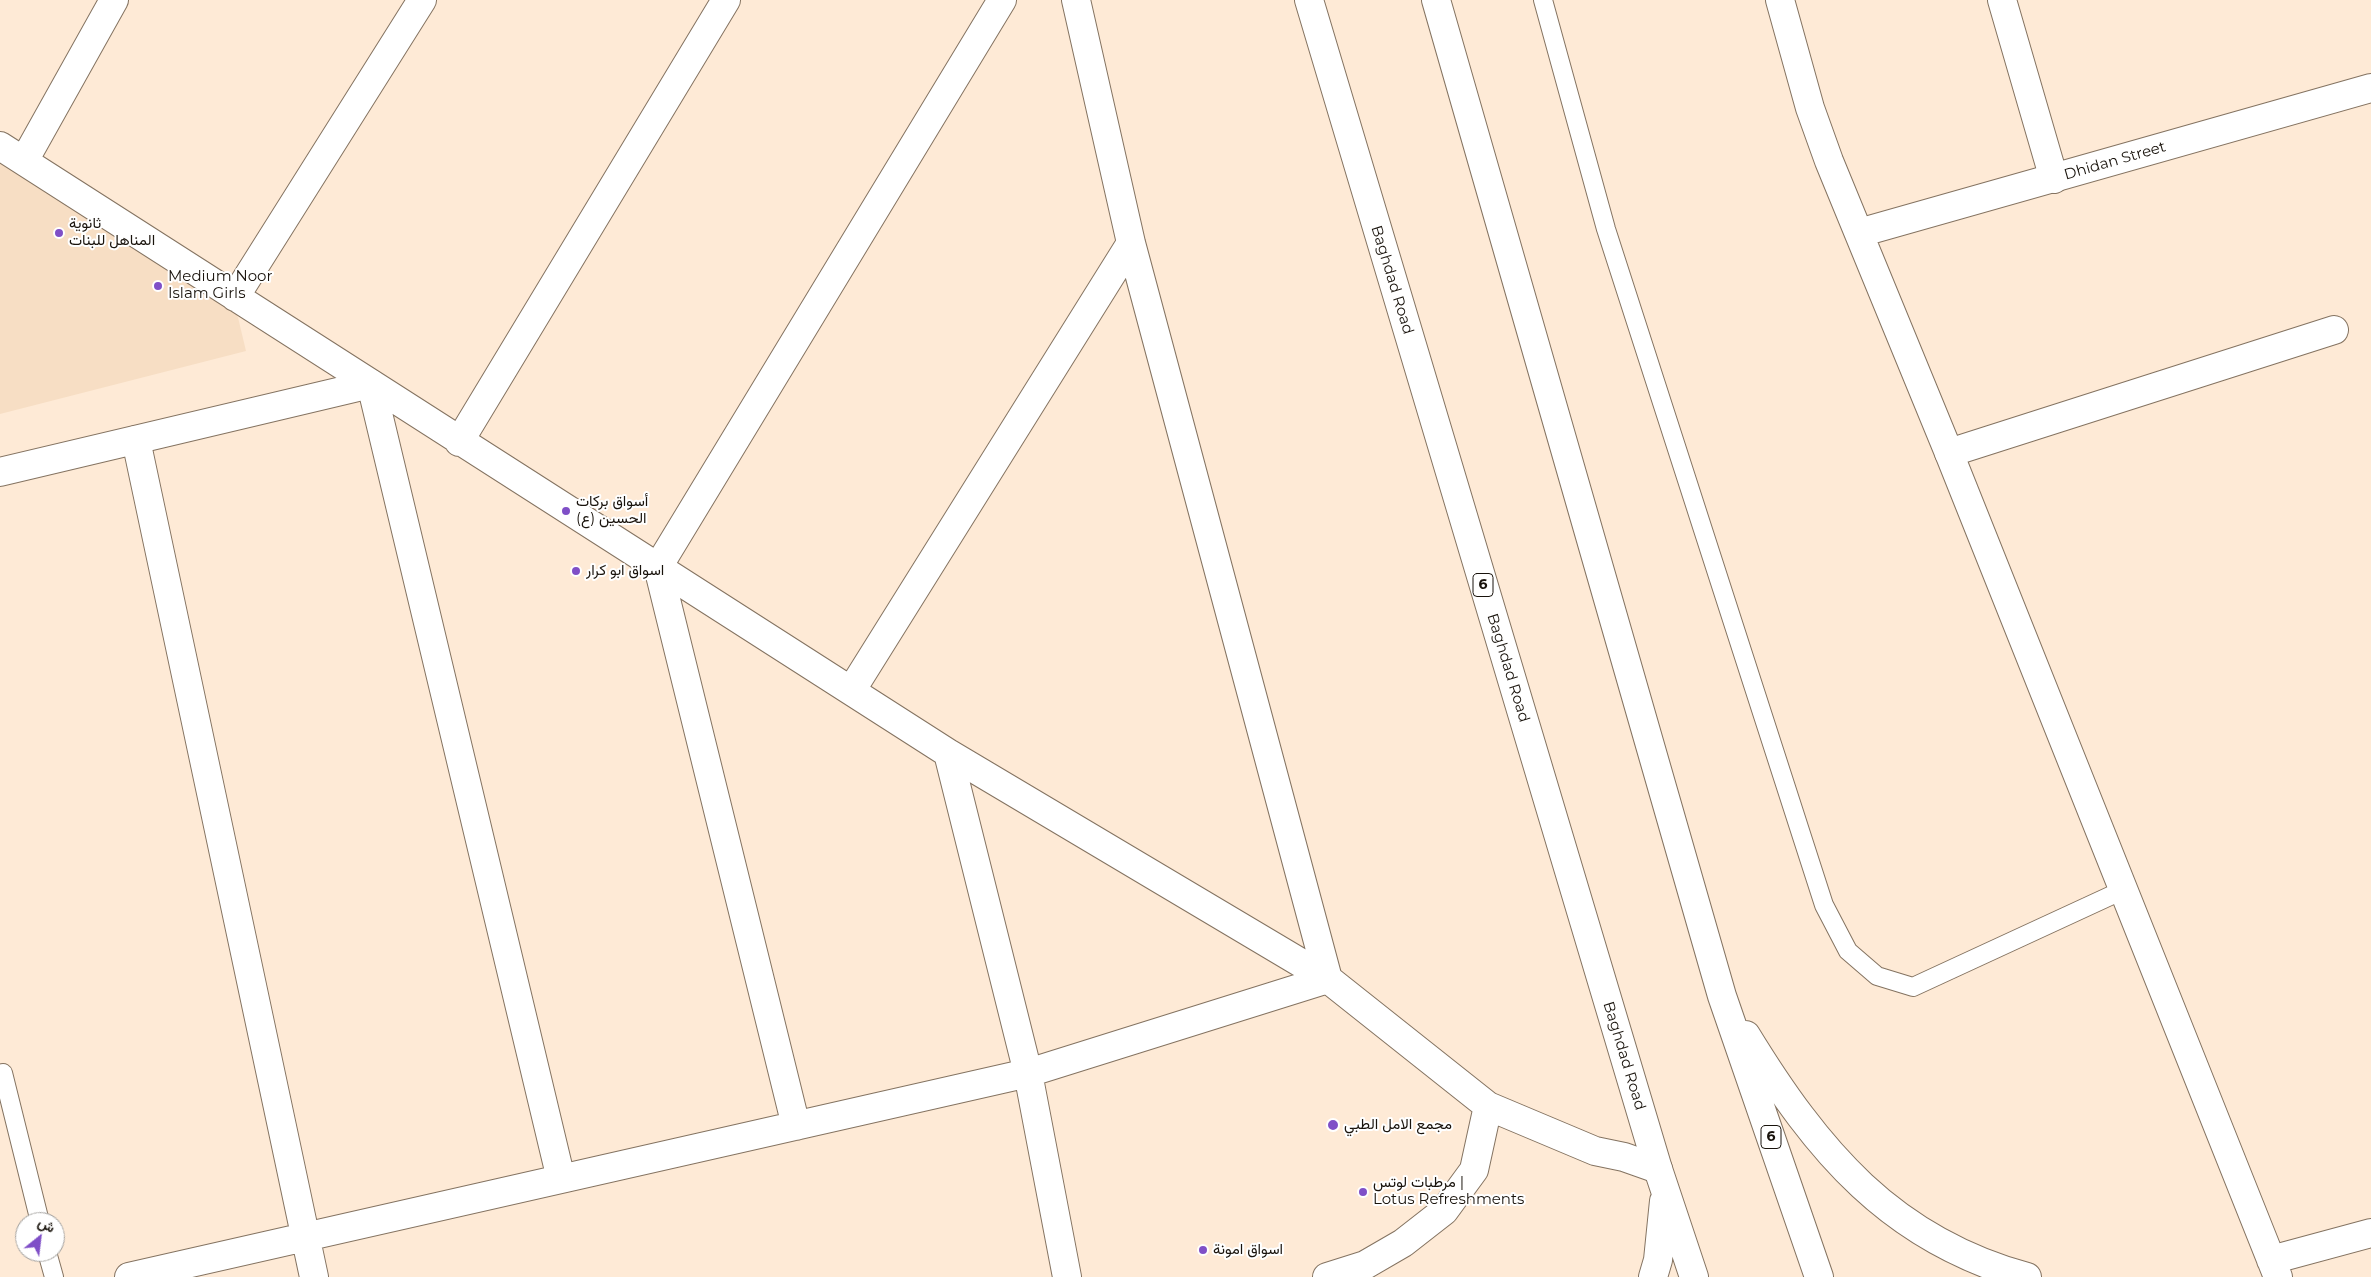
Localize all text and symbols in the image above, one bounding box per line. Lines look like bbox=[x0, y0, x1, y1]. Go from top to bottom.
street label: Dhidan Street bbox=[2062, 138, 2168, 184]
place label: ثانوية المناهل للبنات bbox=[69, 215, 155, 250]
street label: Baghdad Road bbox=[1367, 223, 1417, 337]
marker: ثانوية المناهل للبنات bbox=[53, 227, 65, 239]
place label: Medium Noor Islam Girls bbox=[168, 268, 273, 303]
marker: Medium Noor Islam Girls bbox=[152, 280, 164, 292]
place label: أسواق بركات الحسين (ع) bbox=[576, 493, 648, 528]
marker: أسواق بركات الحسين (ع) bbox=[560, 505, 572, 517]
place label: اسواق ابو كرار bbox=[586, 562, 664, 580]
marker: اسواق ابو كرار bbox=[570, 565, 582, 577]
road number: 6 bbox=[1473, 574, 1493, 596]
street label: Baghdad Road bbox=[1483, 611, 1533, 725]
street label: Baghdad Road bbox=[1599, 999, 1649, 1113]
place label: مجمع الامل الطبي bbox=[1344, 1116, 1452, 1134]
marker: مجمع الامل الطبي bbox=[1326, 1118, 1340, 1132]
road number: 6 bbox=[1761, 1126, 1781, 1148]
place label: مرطبات لوتس | Lotus Refreshments bbox=[1373, 1174, 1524, 1209]
marker: مرطبات لوتس | Lotus Refreshments bbox=[1357, 1186, 1369, 1198]
north arrow bbox=[15, 1212, 65, 1262]
text: ش bbox=[35, 1213, 59, 1237]
place label: اسواق امونة bbox=[1213, 1241, 1283, 1259]
marker: اسواق امونة bbox=[1197, 1244, 1209, 1256]

